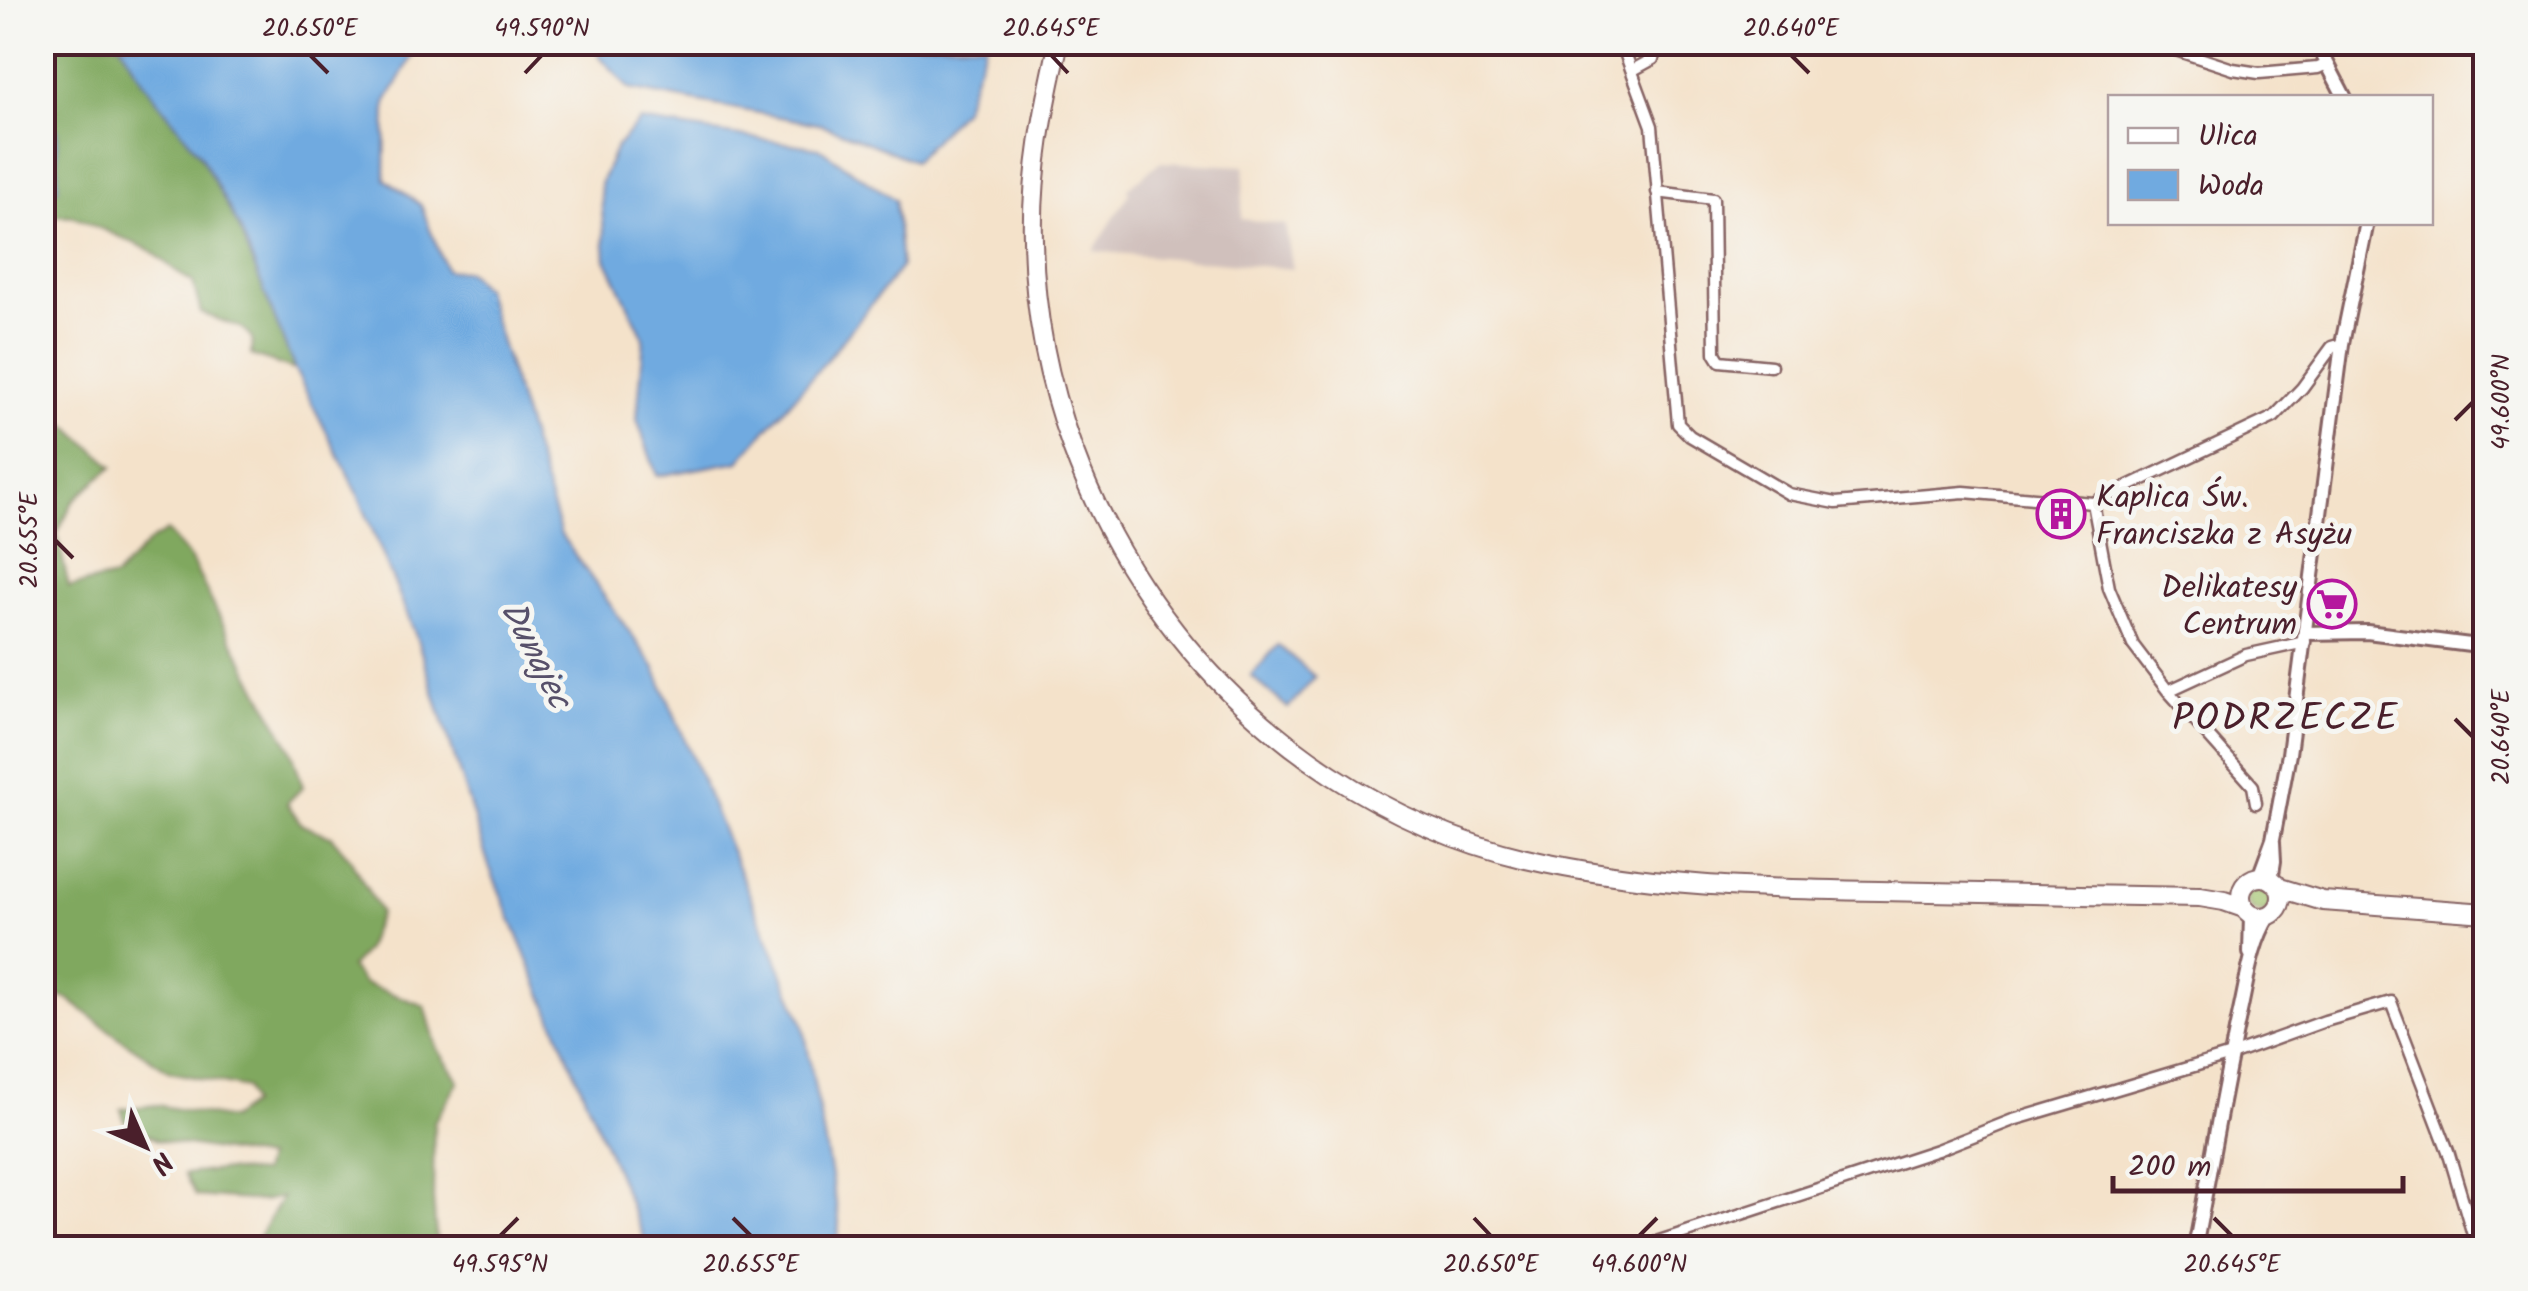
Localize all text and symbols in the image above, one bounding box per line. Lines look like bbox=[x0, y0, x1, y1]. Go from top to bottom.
text: 20.650°E bbox=[262, 9, 359, 49]
text: 49.590°N bbox=[494, 9, 590, 49]
text: 20.645°E bbox=[1002, 9, 1101, 49]
text: 20.640°E bbox=[1743, 9, 1840, 49]
legend bbox=[2108, 95, 2433, 225]
text: Ulica bbox=[2198, 113, 2258, 161]
text: Woda bbox=[2198, 163, 2264, 211]
text: 49.600°N bbox=[2482, 354, 2522, 450]
place label: Kaplica Św. Franciszka z Asyżu bbox=[2096, 473, 2352, 561]
building icon: Kaplica Św. Franciszka z Asyżu bbox=[2035, 488, 2087, 540]
text: 20.655°E bbox=[10, 490, 50, 588]
place label: Delikatesy Centrum bbox=[2161, 563, 2298, 651]
supermarket icon: Delikatesy Centrum bbox=[2306, 578, 2358, 630]
water label: Dunajec bbox=[483, 592, 587, 722]
text: 20.640°E bbox=[2482, 688, 2522, 785]
district label: PODRZECZE bbox=[2172, 690, 2400, 750]
north arrow bbox=[95, 1096, 195, 1196]
scale bar bbox=[2113, 1131, 2403, 1193]
text: N bbox=[139, 1140, 183, 1184]
text: 200 m bbox=[2128, 1144, 2211, 1192]
text: 49.595°N bbox=[452, 1245, 548, 1285]
text: 20.655°E bbox=[703, 1245, 801, 1285]
text: 20.650°E bbox=[1443, 1245, 1540, 1285]
text: 49.600°N bbox=[1591, 1245, 1687, 1285]
text: 20.645°E bbox=[2183, 1245, 2282, 1285]

